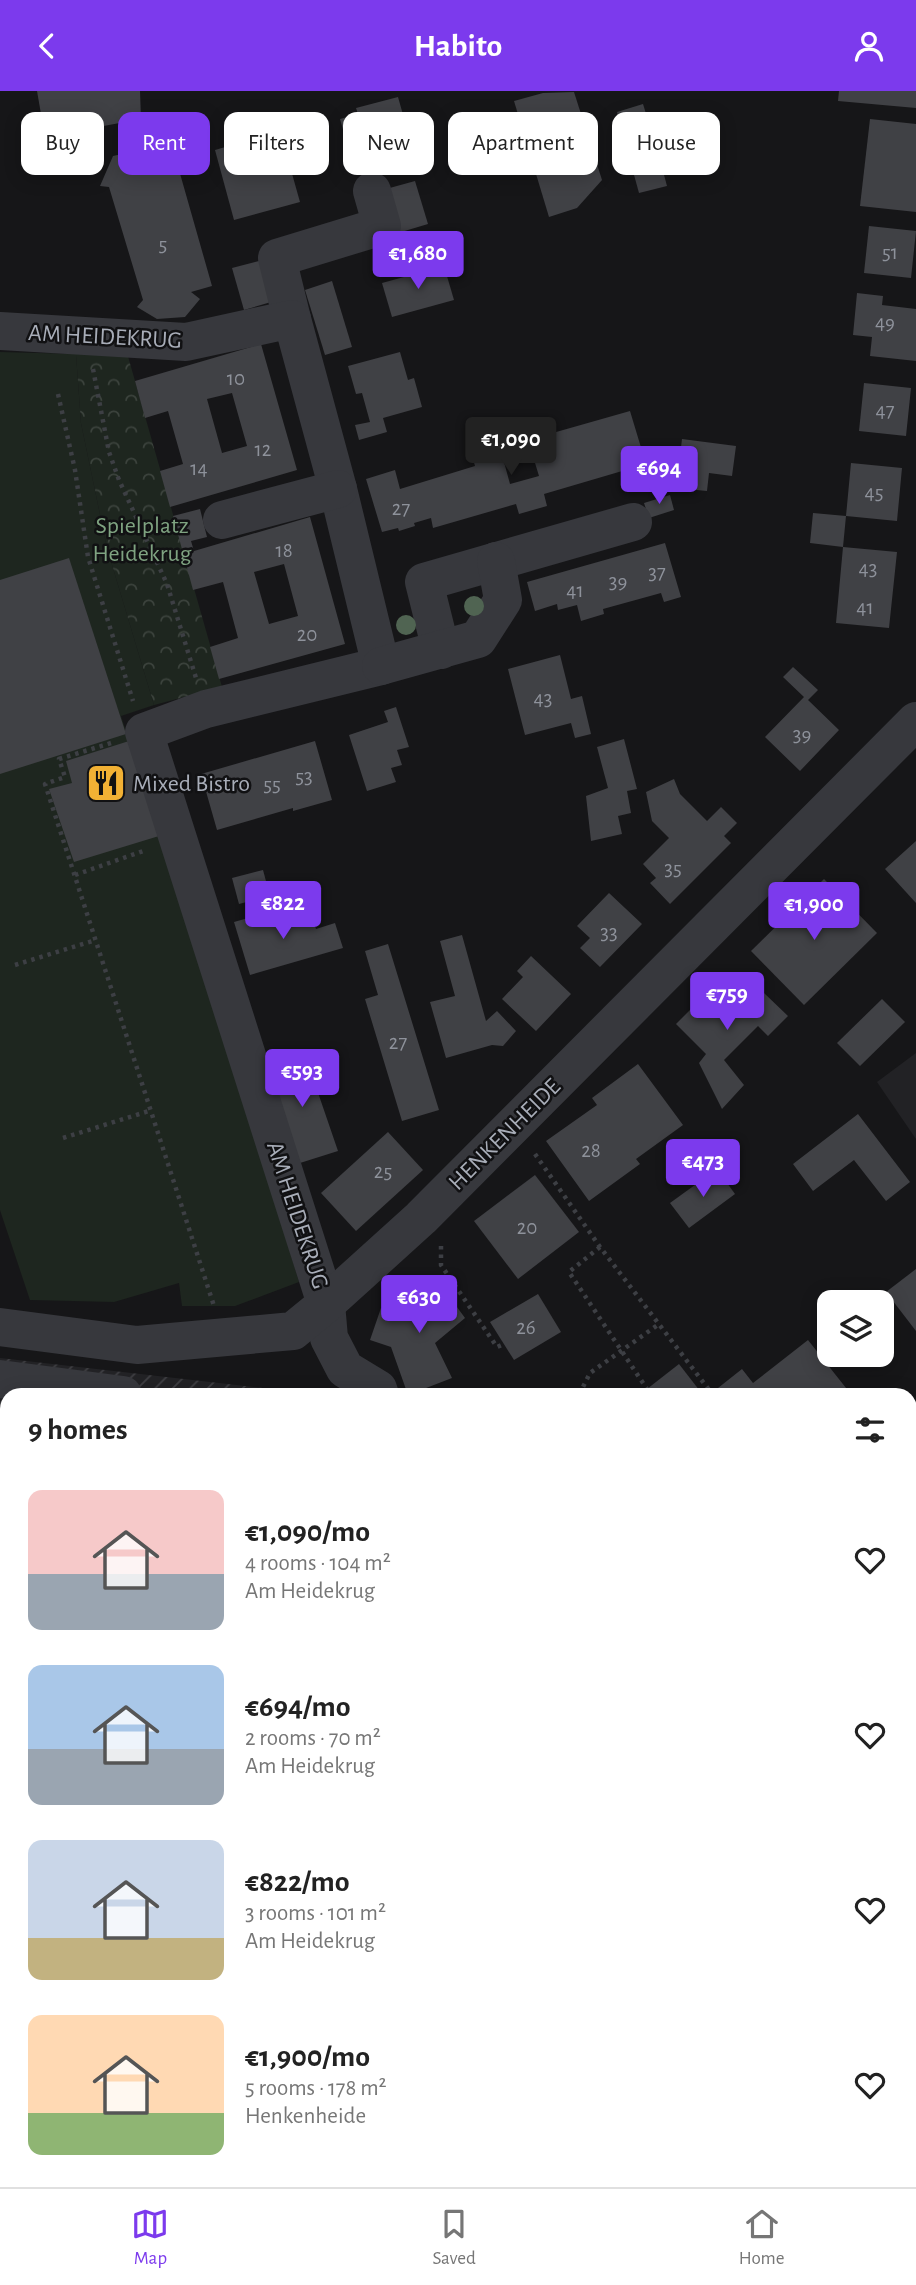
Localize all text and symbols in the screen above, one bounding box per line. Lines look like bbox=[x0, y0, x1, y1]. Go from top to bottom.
icon: back bbox=[28, 27, 66, 65]
icon: person bbox=[850, 27, 888, 65]
text: Habito bbox=[414, 30, 502, 62]
chip: Buy bbox=[21, 112, 104, 175]
chip: Rent bbox=[118, 112, 210, 175]
chip: Filters bbox=[224, 112, 329, 175]
chip: New bbox=[343, 112, 434, 175]
chip: Apartment bbox=[448, 112, 598, 175]
chip: House bbox=[612, 112, 720, 175]
pin: €1,680 bbox=[361, 231, 475, 291]
house number: 5 bbox=[159, 234, 167, 255]
text: €1,680 bbox=[389, 242, 447, 265]
house number: 51 bbox=[882, 242, 898, 263]
house number: 49 bbox=[875, 312, 895, 333]
street label: AM HEIDEKRUG bbox=[28, 321, 182, 353]
house number: 10 bbox=[227, 368, 245, 389]
house number: 47 bbox=[876, 400, 895, 421]
pin: €1,090 bbox=[454, 417, 568, 477]
text: €1,090 bbox=[481, 428, 541, 451]
house number: 12 bbox=[255, 439, 271, 460]
pin: €694 bbox=[618, 447, 700, 506]
text: €694 bbox=[637, 457, 681, 480]
house number: 14 bbox=[190, 458, 208, 479]
house number: 45 bbox=[865, 482, 883, 503]
house number: 27 bbox=[392, 498, 410, 519]
park label: Spielplatz Heidekrug bbox=[93, 514, 192, 566]
house number: 18 bbox=[275, 540, 293, 561]
house number: 43 bbox=[859, 558, 877, 579]
house number: 37 bbox=[648, 562, 666, 583]
house number: 39 bbox=[609, 571, 627, 592]
house number: 41 bbox=[566, 580, 584, 601]
house number: 41 bbox=[856, 597, 874, 618]
house number: 20 bbox=[297, 624, 317, 645]
house number: 43 bbox=[534, 688, 552, 709]
house number: 39 bbox=[793, 724, 811, 745]
restaurant icon: Mixed Bistro bbox=[85, 762, 127, 804]
house number: 53 bbox=[295, 766, 313, 787]
place label: Mixed Bistro bbox=[133, 772, 250, 796]
house number: 55 bbox=[263, 774, 281, 795]
house number: 35 bbox=[664, 858, 682, 879]
pin: €822 bbox=[242, 881, 324, 941]
pin: €1,900 bbox=[757, 883, 871, 942]
text: €822 bbox=[261, 892, 305, 915]
text: €1,900 bbox=[784, 893, 844, 916]
house number: 33 bbox=[600, 922, 618, 943]
pin: €759 bbox=[686, 972, 768, 1032]
text: €759 bbox=[706, 983, 748, 1006]
house number: 27 bbox=[389, 1032, 407, 1053]
pin: €593 bbox=[261, 1049, 343, 1109]
text: €593 bbox=[281, 1060, 323, 1083]
street label: HENKENHEIDE bbox=[444, 1074, 565, 1195]
street label: AM HEIDEKRUG bbox=[262, 1139, 332, 1292]
pin: €473 bbox=[662, 1139, 744, 1199]
house number: 28 bbox=[581, 1140, 601, 1161]
text: €473 bbox=[682, 1150, 724, 1173]
house number: 25 bbox=[374, 1161, 392, 1182]
house number: 20 bbox=[517, 1217, 537, 1238]
pin: €630 bbox=[378, 1275, 460, 1335]
text: €630 bbox=[397, 1286, 441, 1309]
map controls bbox=[817, 1290, 894, 1367]
button: layers bbox=[817, 1290, 894, 1367]
house number: 26 bbox=[516, 1317, 536, 1338]
icon: filters bbox=[851, 1411, 889, 1449]
text: 9 homes bbox=[28, 1415, 128, 1445]
text: €1,090/mo bbox=[245, 1517, 370, 1547]
icon: home bbox=[84, 1518, 168, 1602]
icon: heart bbox=[851, 1541, 889, 1579]
text: 4 rooms · 104 m² bbox=[245, 1552, 391, 1575]
text: Am Heidekrug bbox=[245, 1580, 375, 1603]
text: €694/mo bbox=[245, 1692, 351, 1722]
icon: home bbox=[84, 1693, 168, 1777]
icon: heart bbox=[851, 1716, 889, 1754]
text: 2 rooms · 70 m² bbox=[245, 1727, 381, 1750]
text: Am Heidekrug bbox=[245, 1755, 375, 1778]
text: €822/mo bbox=[245, 1867, 350, 1897]
icon: home bbox=[84, 1868, 168, 1952]
icon: heart bbox=[851, 1891, 889, 1929]
text: 3 rooms · 101 m² bbox=[245, 1902, 386, 1925]
text: Am Heidekrug bbox=[245, 1930, 375, 1953]
text: €1,900/mo bbox=[245, 2042, 370, 2072]
icon: home bbox=[84, 2043, 168, 2127]
icon: heart bbox=[851, 2066, 889, 2104]
text: 5 rooms · 178 m² bbox=[245, 2077, 387, 2100]
text: Henkenheide bbox=[245, 2105, 366, 2128]
tab: Map bbox=[131, 2205, 169, 2270]
tab: Saved bbox=[432, 2205, 476, 2270]
tab: Home bbox=[739, 2205, 785, 2270]

